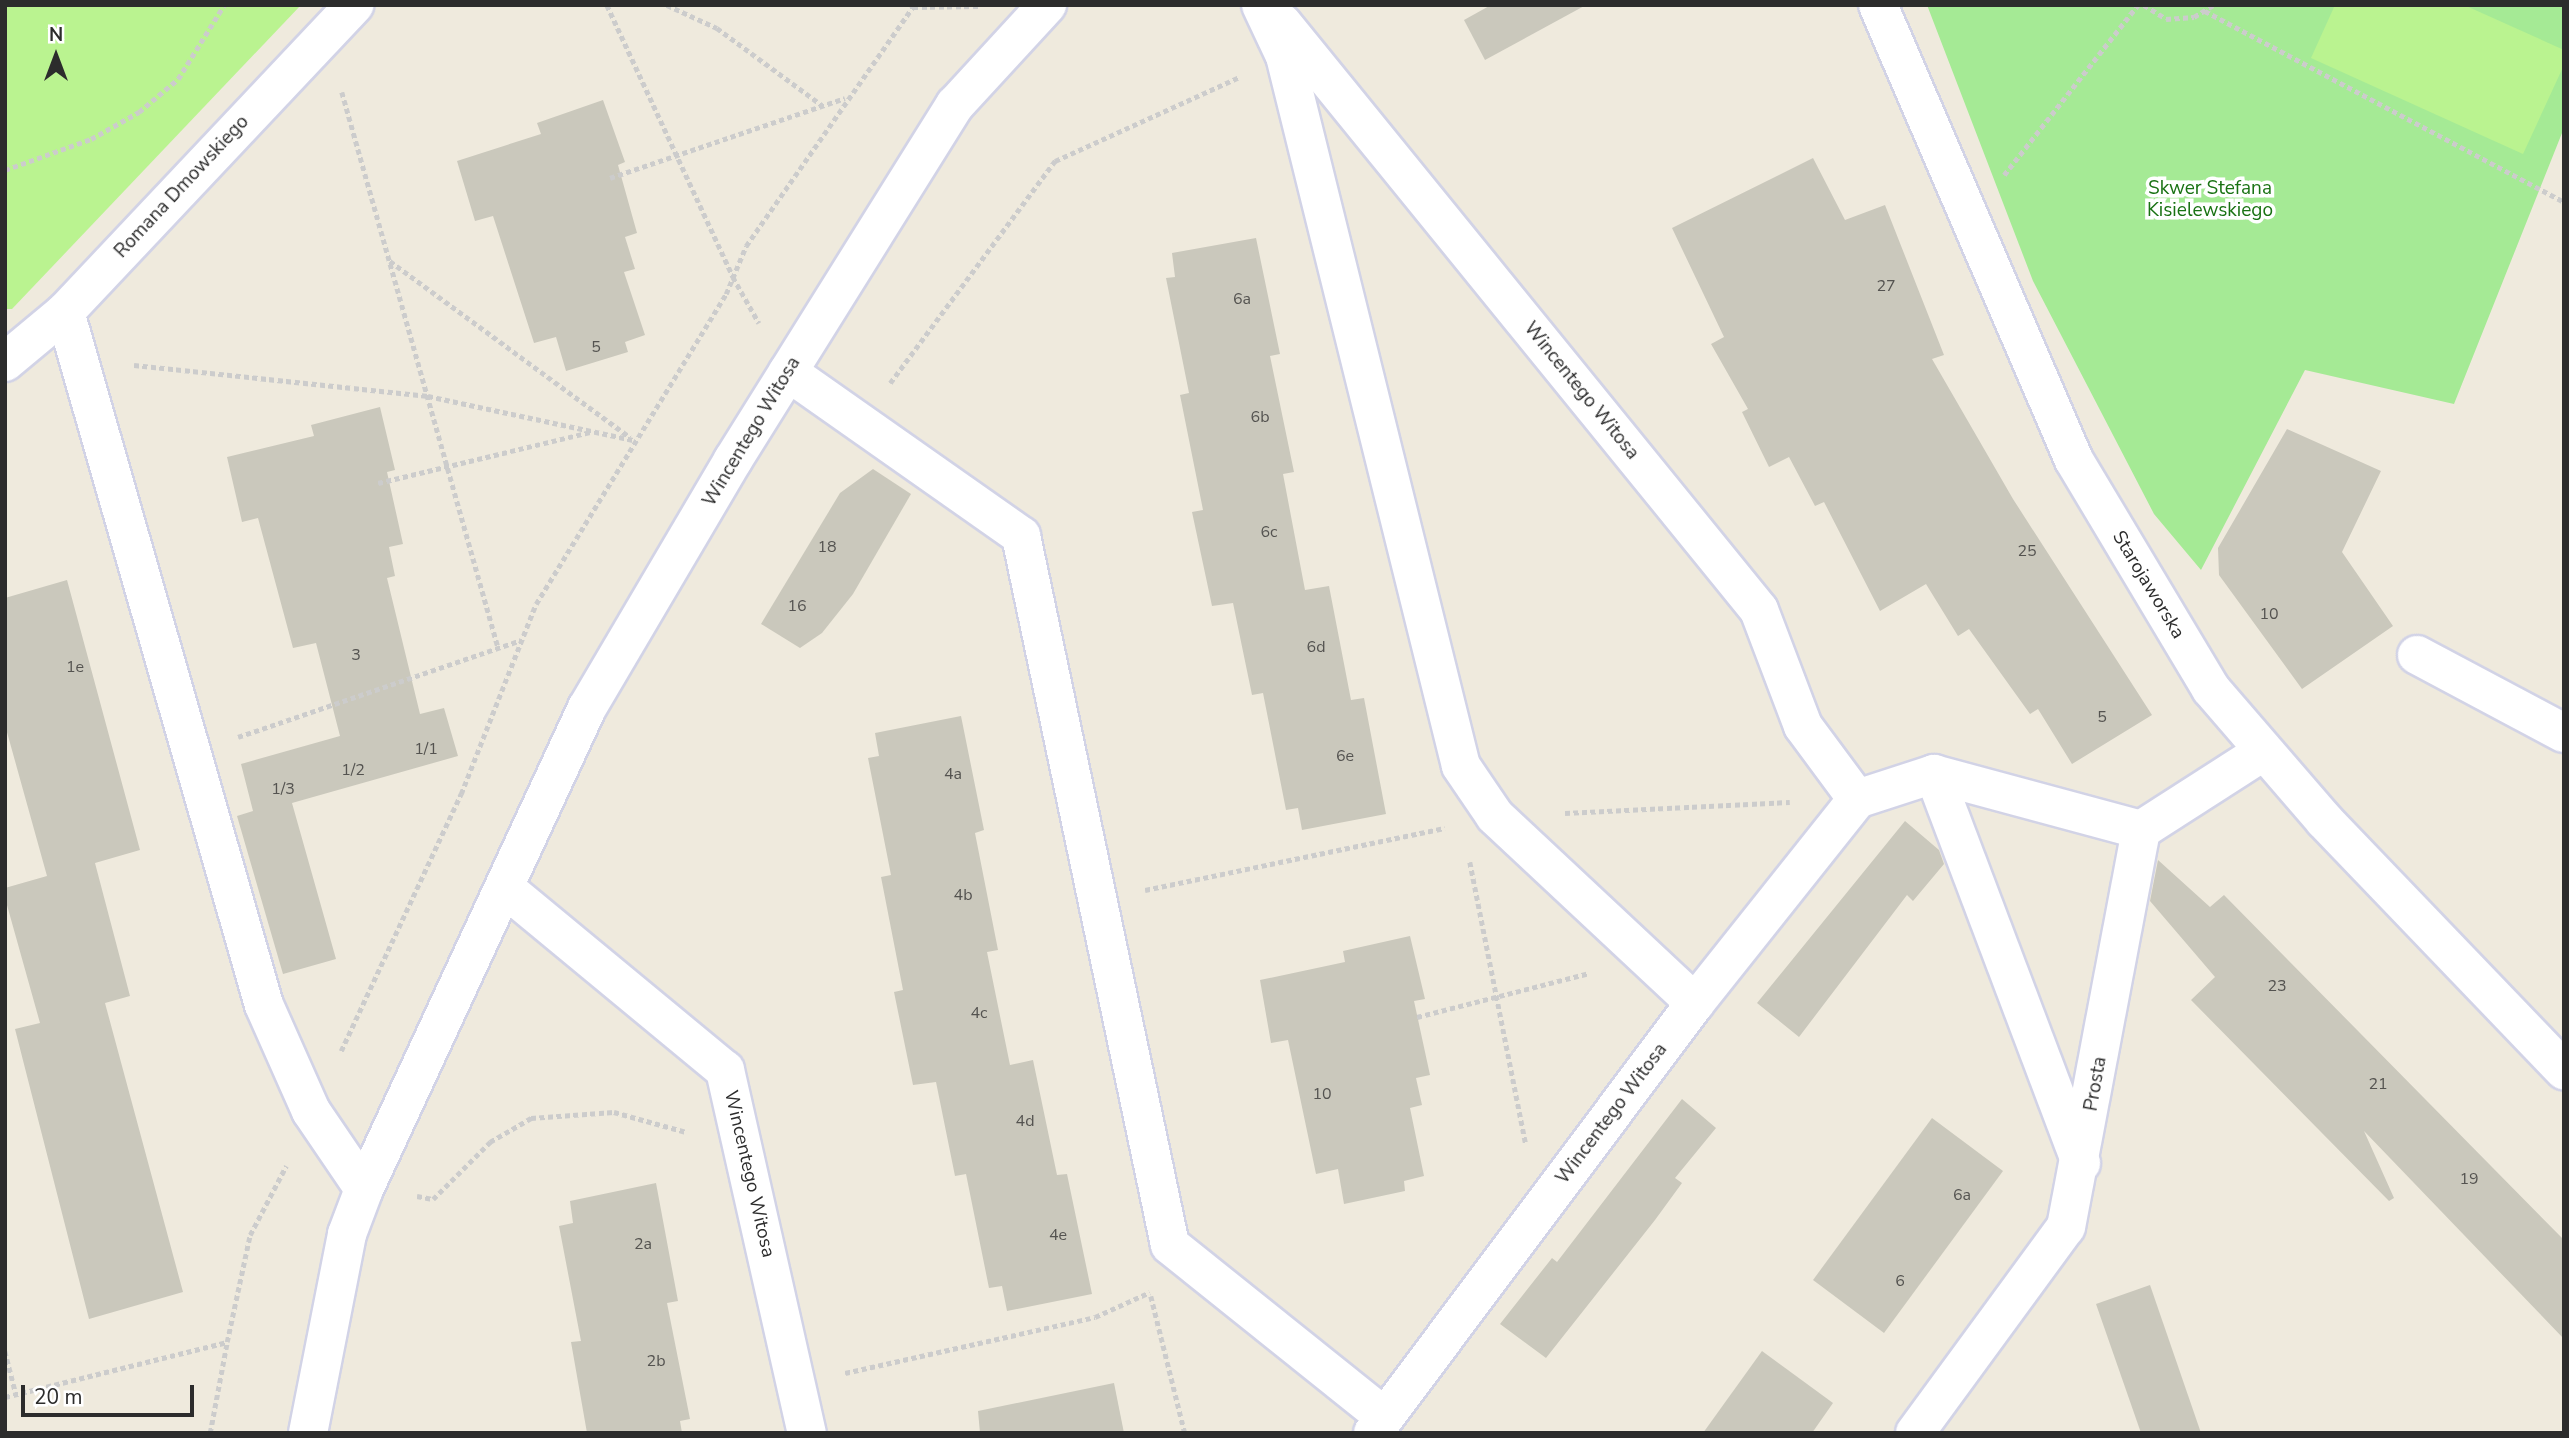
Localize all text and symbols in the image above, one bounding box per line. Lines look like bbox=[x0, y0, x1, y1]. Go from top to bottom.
north arrow bbox=[21, 21, 91, 91]
text: N bbox=[49, 22, 63, 48]
street label: Romana Dmowskiego bbox=[110, 111, 254, 263]
park label: Skwer Stefana Kisielewskiego bbox=[2147, 178, 2273, 222]
house number: 27 bbox=[1876, 276, 1896, 296]
house number: 6a bbox=[1233, 289, 1251, 309]
street label: Wincentego Witosa bbox=[1518, 318, 1644, 464]
house number: 5 bbox=[591, 337, 601, 357]
street label: Wincentego Witosa bbox=[698, 353, 806, 511]
house number: 6b bbox=[1251, 407, 1269, 427]
house number: 6c bbox=[1260, 522, 1278, 542]
street label: Starojaworska bbox=[2107, 527, 2189, 643]
house number: 18 bbox=[817, 537, 837, 557]
house number: 25 bbox=[2017, 541, 2037, 561]
house number: 16 bbox=[787, 596, 807, 616]
house number: 10 bbox=[2259, 604, 2279, 624]
house number: 6d bbox=[1307, 637, 1325, 657]
house number: 3 bbox=[351, 645, 361, 665]
house number: 1e bbox=[66, 657, 84, 677]
house number: 5 bbox=[2097, 707, 2107, 727]
house number: 1/1 bbox=[414, 739, 438, 759]
house number: 6e bbox=[1336, 746, 1354, 766]
house number: 1/2 bbox=[341, 760, 365, 780]
house number: 4a bbox=[944, 764, 962, 784]
house number: 1/3 bbox=[271, 779, 295, 799]
house number: 4b bbox=[954, 885, 972, 905]
house number: 23 bbox=[2267, 976, 2287, 996]
house number: 4c bbox=[970, 1003, 988, 1023]
street label: Wincentego Witosa bbox=[1552, 1039, 1672, 1189]
street label: Prosta bbox=[2080, 1055, 2112, 1113]
house number: 21 bbox=[2368, 1074, 2388, 1094]
house number: 10 bbox=[1312, 1084, 1332, 1104]
street label: Wincentego Witosa bbox=[719, 1088, 779, 1260]
house number: 4d bbox=[1016, 1111, 1034, 1131]
house number: 19 bbox=[2459, 1169, 2479, 1189]
house number: 6a bbox=[1953, 1185, 1971, 1205]
house number: 4e bbox=[1049, 1225, 1067, 1245]
house number: 2a bbox=[634, 1234, 652, 1254]
house number: 6 bbox=[1895, 1271, 1905, 1291]
house number: 2b bbox=[647, 1351, 665, 1371]
scale bar bbox=[24, 1372, 198, 1416]
text: 20 m bbox=[34, 1383, 83, 1411]

